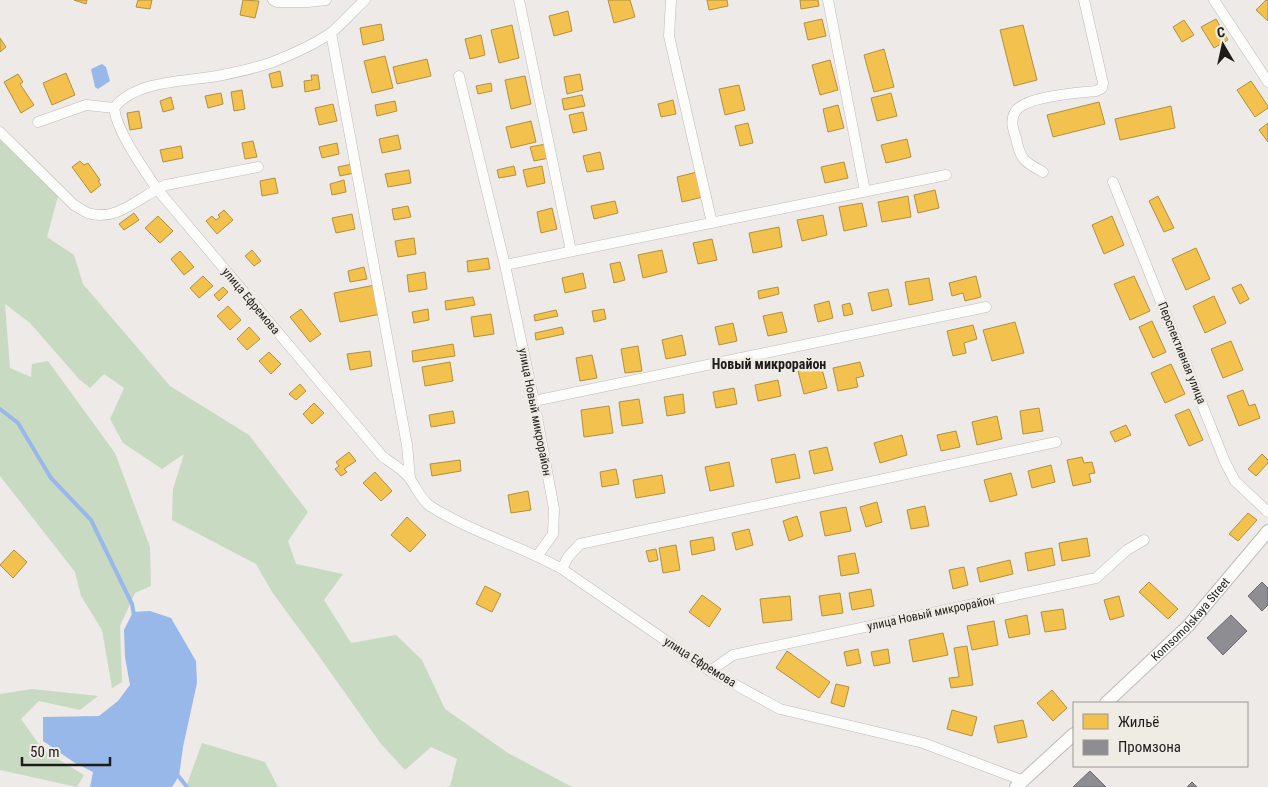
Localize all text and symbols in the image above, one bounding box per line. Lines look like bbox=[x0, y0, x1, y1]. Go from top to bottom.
north arrow bbox=[1198, 20, 1248, 70]
text: С bbox=[1216, 24, 1226, 41]
street label: улица Ефремова bbox=[219, 265, 283, 337]
street label: Перспективная улица bbox=[1155, 300, 1209, 406]
street label: улица Новый микрорайон bbox=[516, 347, 554, 477]
district label: Новый микрорайон bbox=[712, 356, 826, 372]
street label: Komsomolskaya Street bbox=[1148, 574, 1233, 664]
street label: улица Новый микрорайон bbox=[866, 593, 996, 633]
street label: улица Ефремова bbox=[661, 634, 739, 690]
legend bbox=[1073, 702, 1248, 767]
text: Жильё bbox=[1118, 713, 1159, 731]
scale bar bbox=[22, 734, 110, 766]
text: Промзона bbox=[1118, 738, 1181, 756]
text: 50 m bbox=[30, 743, 60, 761]

